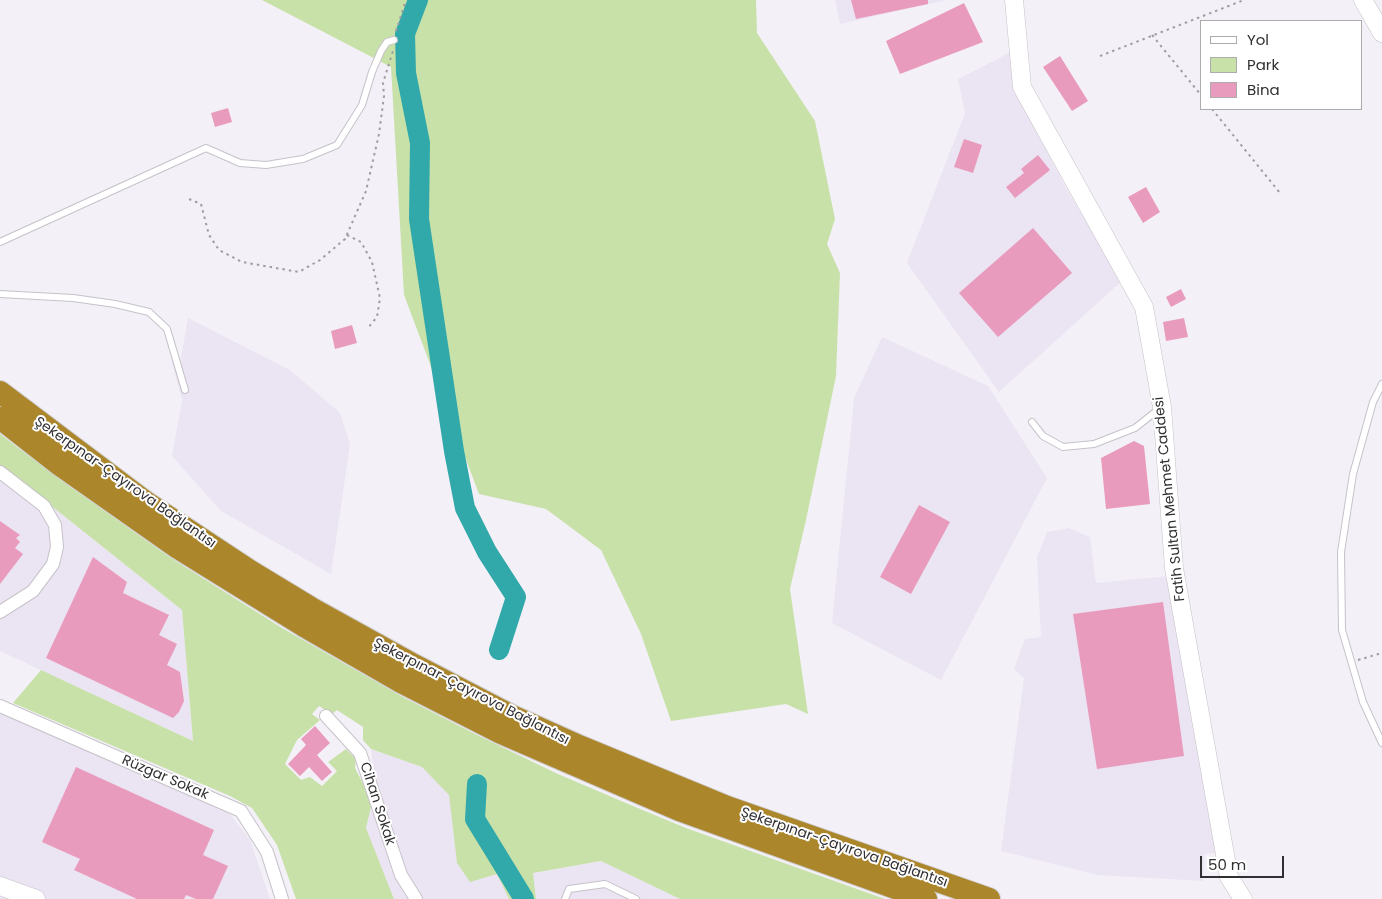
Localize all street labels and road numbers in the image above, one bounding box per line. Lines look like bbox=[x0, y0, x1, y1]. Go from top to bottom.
street label: Fatih Sultan Mehmet Caddesi bbox=[1151, 396, 1189, 602]
street label: Şekerpınar-Çayırova Bağlantısı bbox=[31, 414, 219, 552]
street label: Şekerpınar-Çayırova Bağlantısı bbox=[370, 635, 572, 749]
street label: Rüzgar Sokak bbox=[119, 752, 211, 804]
street label: Cihan Sokak bbox=[356, 760, 398, 848]
street label: Şekerpınar-Çayırova Bağlantısı bbox=[738, 805, 950, 891]

